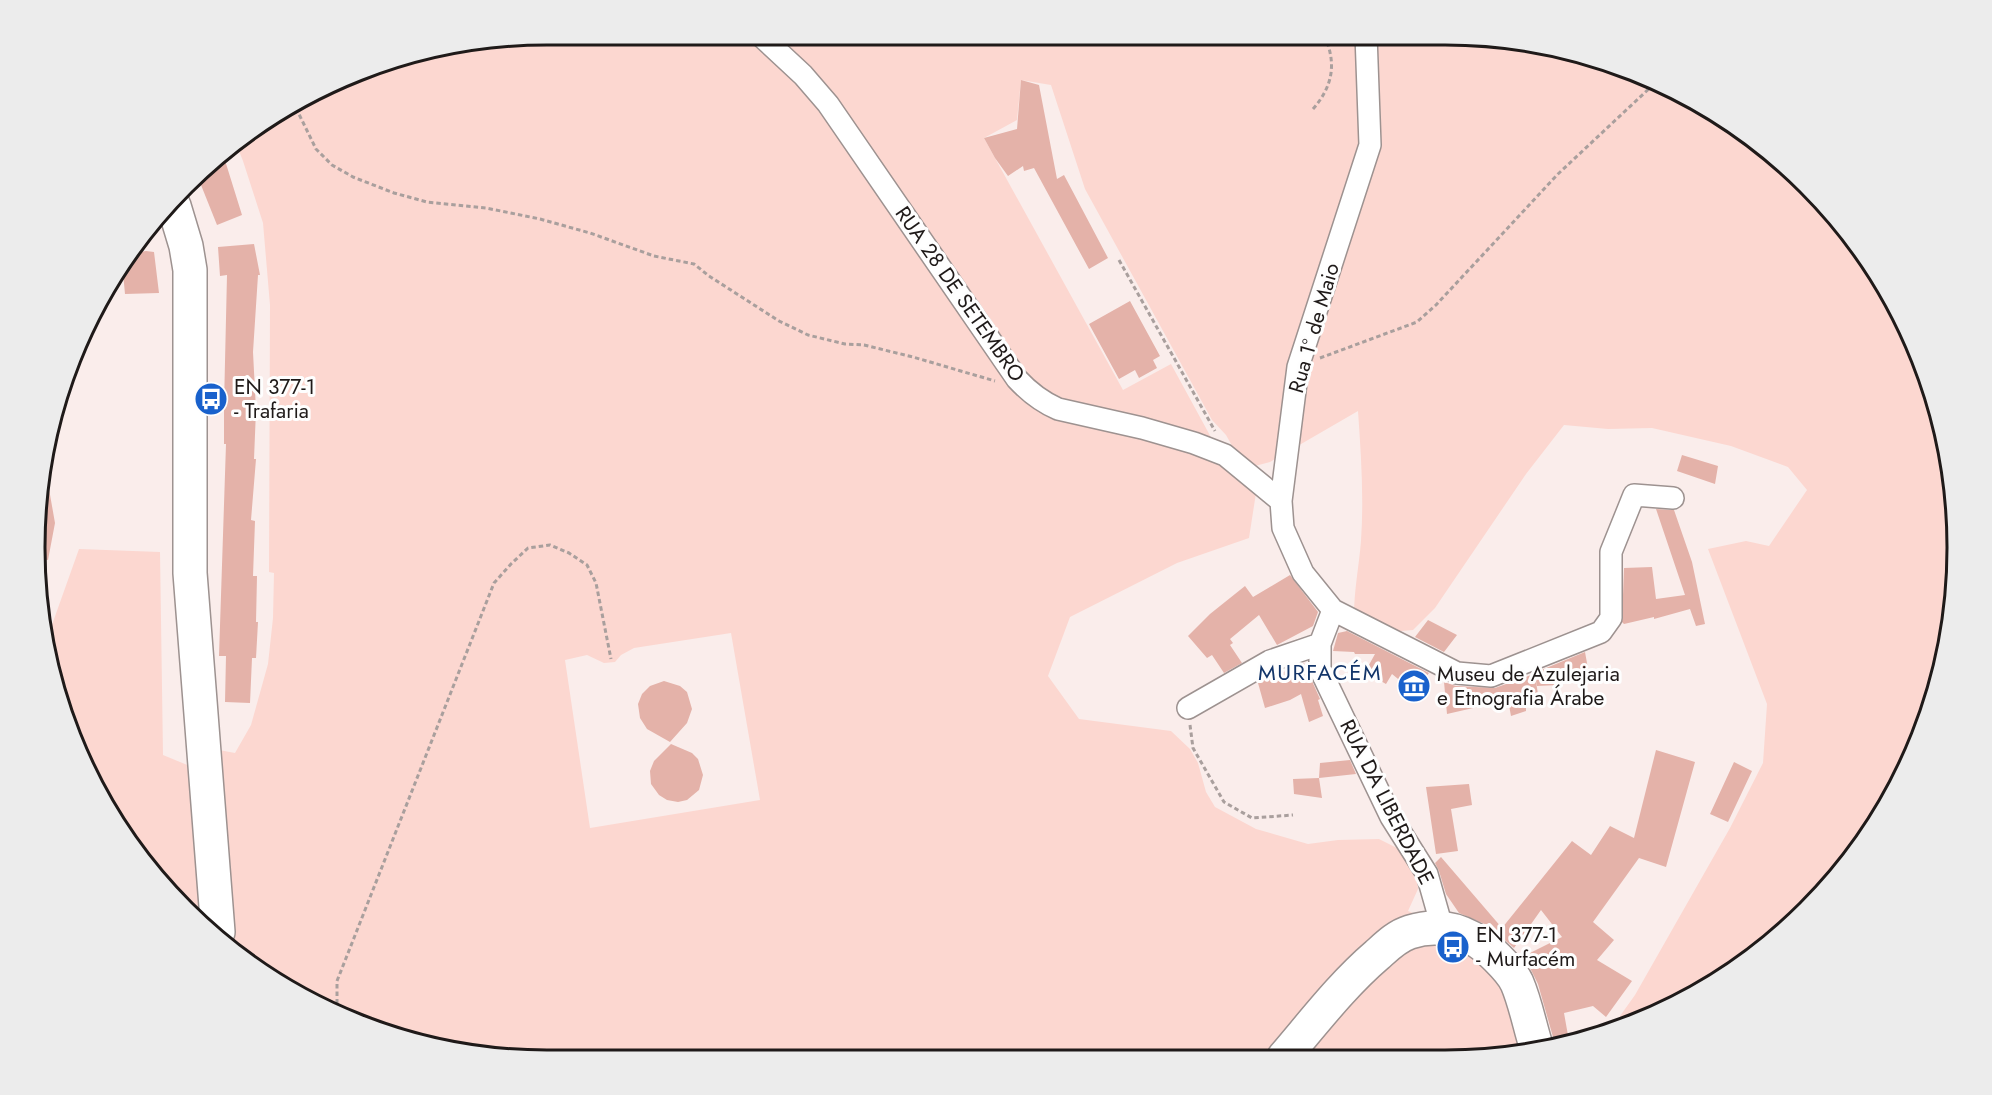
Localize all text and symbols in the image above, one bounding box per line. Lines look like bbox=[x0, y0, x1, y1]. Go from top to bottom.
street label: RUA 28 DE SETEMBRO bbox=[888, 200, 1032, 388]
street label: Rua 1º de Maio bbox=[1281, 260, 1347, 396]
place label: EN 377-1 - Trafaria bbox=[234, 372, 315, 426]
bus stop icon: EN 377-1 - Trafaria bbox=[193, 381, 229, 417]
district label: MURFACÉM bbox=[1258, 656, 1382, 688]
place label: Museu de Azulejaria e Etnografia Árabe bbox=[1437, 659, 1620, 713]
museum icon: Museu de Azulejaria e Etnografia Árabe bbox=[1396, 668, 1432, 704]
street label: RUA DA LIBERDADE bbox=[1332, 714, 1442, 890]
place label: EN 377-1 - Murfacém bbox=[1476, 920, 1575, 974]
bus stop icon: EN 377-1 - Murfacém bbox=[1435, 929, 1471, 965]

